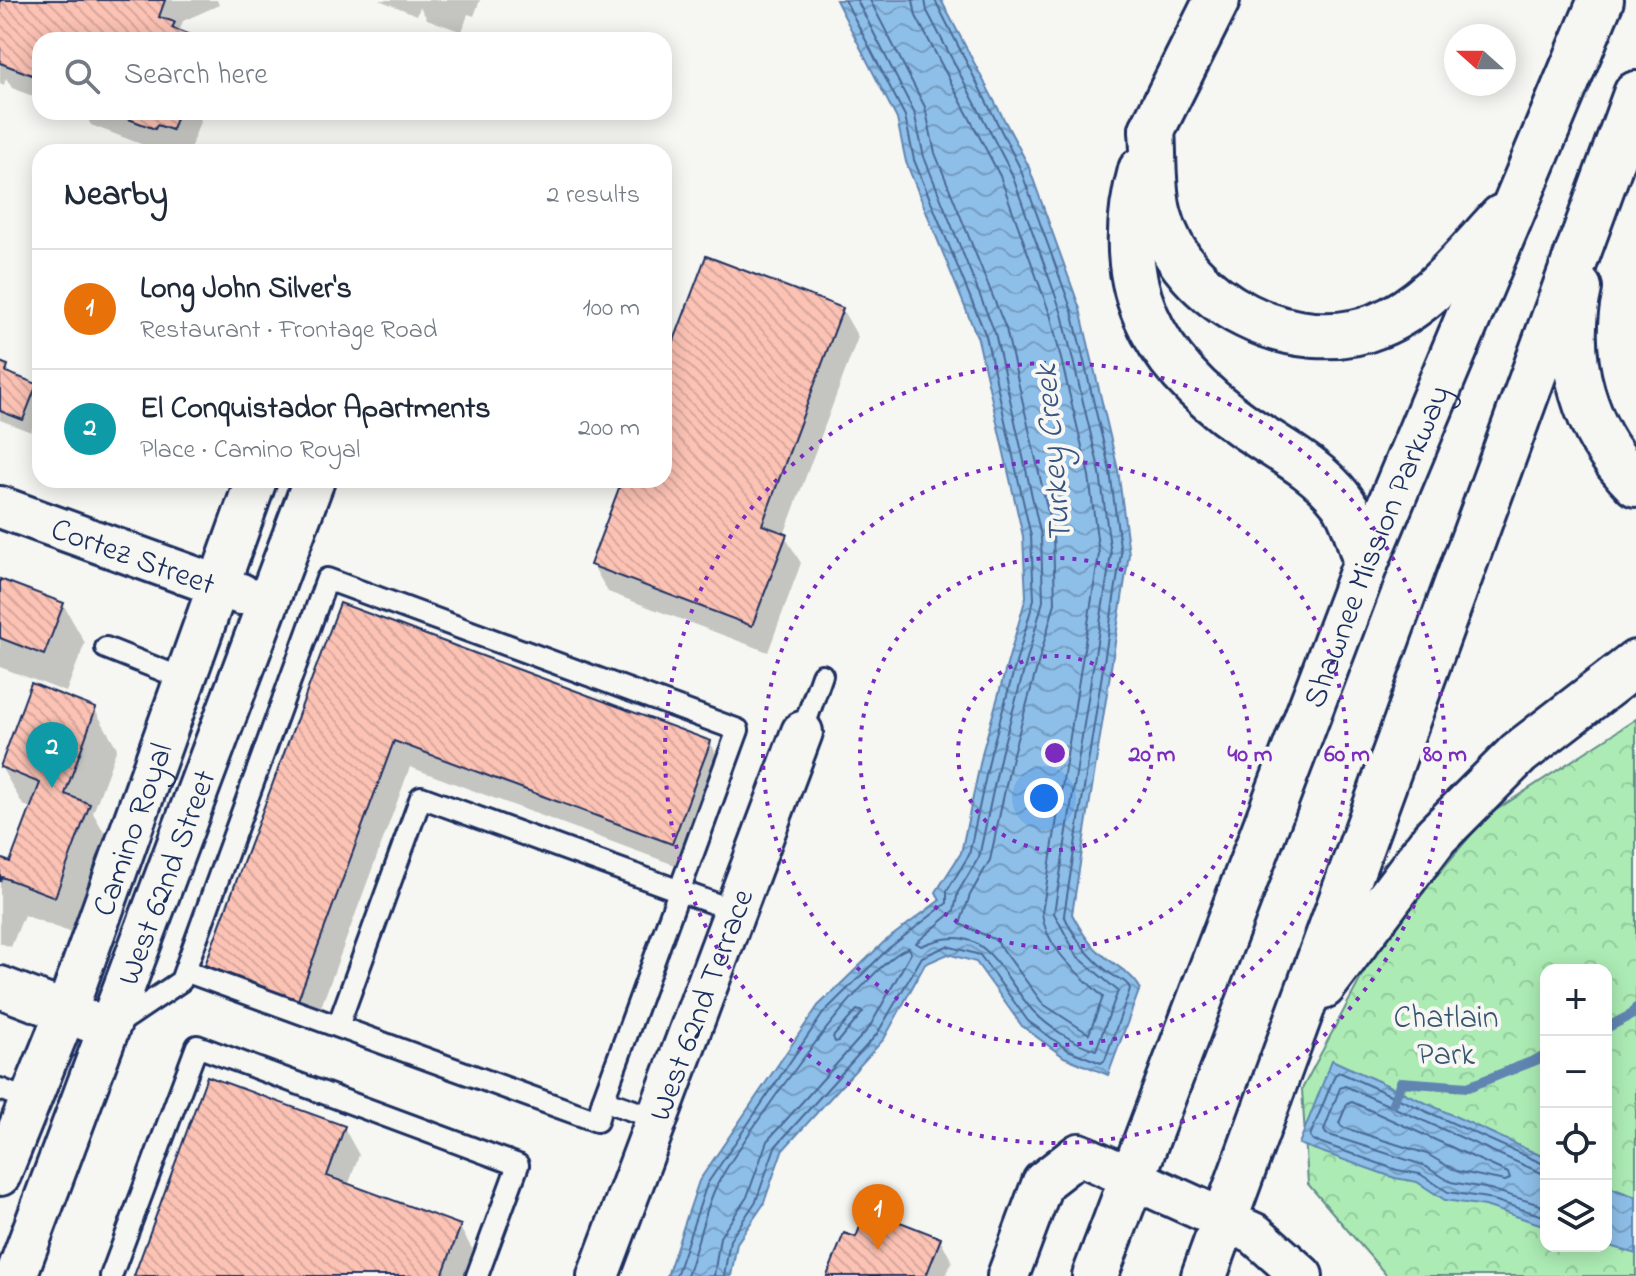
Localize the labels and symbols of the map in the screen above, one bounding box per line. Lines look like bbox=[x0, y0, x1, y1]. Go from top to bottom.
north arrow bbox=[1444, 24, 1516, 96]
water label: Turkey Creek bbox=[1022, 360, 1088, 545]
street label: Shawnee Mission Parkway bbox=[1293, 379, 1464, 715]
street label: Cortez Street bbox=[44, 507, 221, 610]
pin: 2 bbox=[26, 722, 78, 788]
street label: Camino Royal bbox=[82, 737, 187, 923]
text: 20 m bbox=[1128, 738, 1176, 773]
text: 40 m bbox=[1228, 738, 1273, 773]
text: 60 m bbox=[1324, 738, 1370, 773]
text: 80 m bbox=[1422, 738, 1467, 773]
centre of rings bbox=[1041, 739, 1069, 767]
street label: West 62nd Street bbox=[107, 764, 230, 993]
your location bbox=[1024, 778, 1064, 818]
street label: West 62nd Terrace bbox=[638, 882, 768, 1128]
park label: Chatlain Park bbox=[1394, 996, 1499, 1080]
pin: 1 bbox=[852, 1184, 904, 1250]

